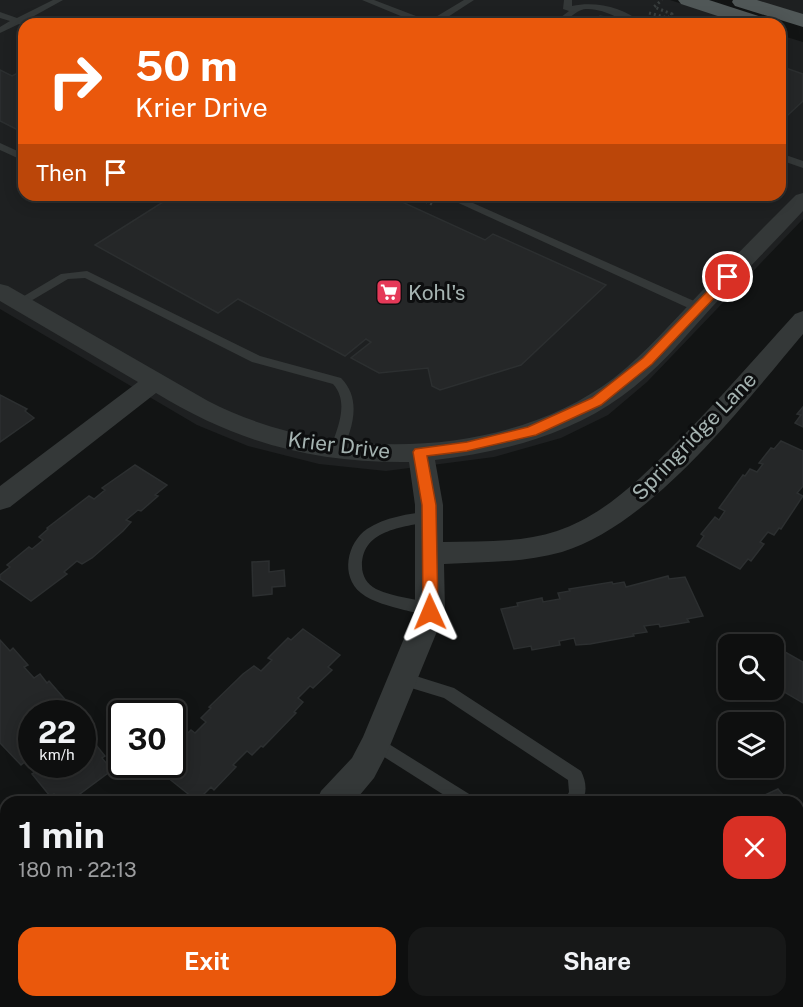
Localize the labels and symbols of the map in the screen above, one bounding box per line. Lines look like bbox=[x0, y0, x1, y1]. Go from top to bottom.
pin bbox=[702, 251, 753, 302]
supermarket icon: Kohl's bbox=[374, 277, 404, 307]
place label: Kohl's bbox=[408, 280, 465, 305]
street label: Springridge Lane bbox=[627, 367, 761, 505]
street label: Krier Drive bbox=[286, 426, 392, 464]
position arrow bbox=[398, 580, 462, 644]
speed limit sign: 30 bbox=[108, 700, 186, 778]

